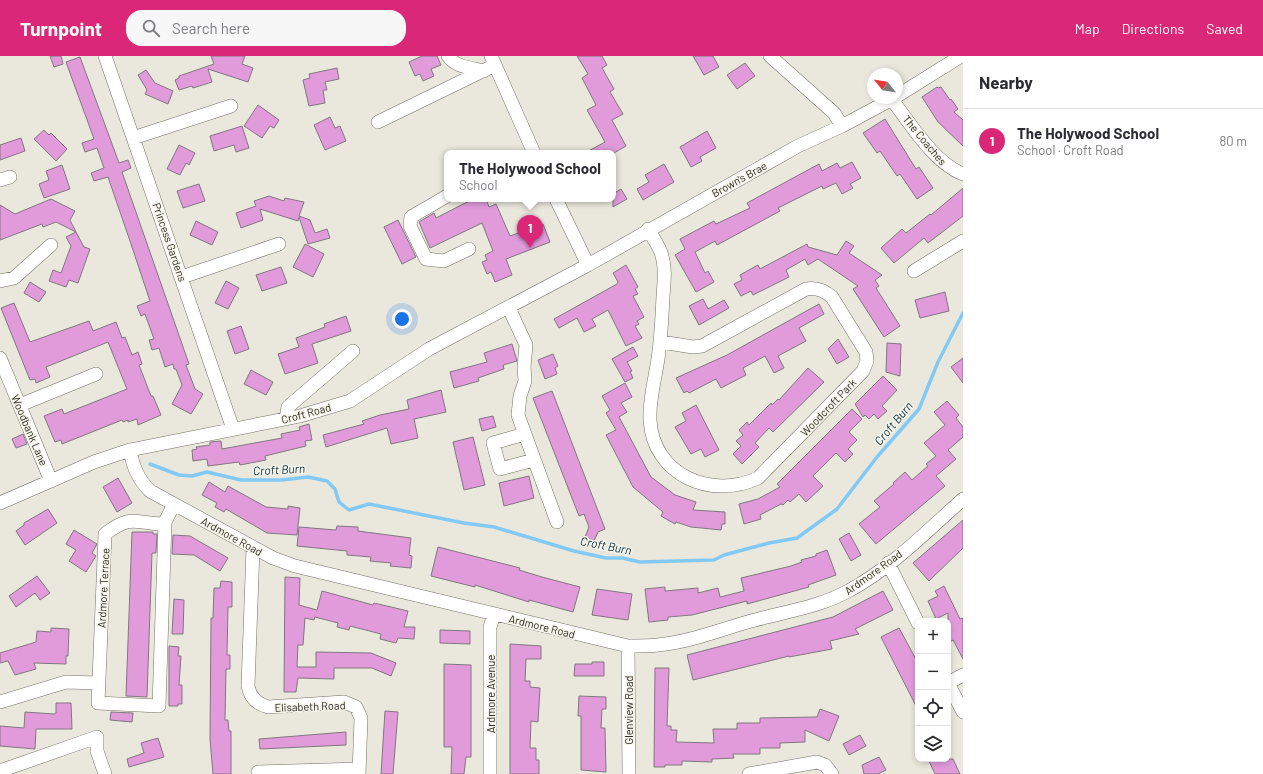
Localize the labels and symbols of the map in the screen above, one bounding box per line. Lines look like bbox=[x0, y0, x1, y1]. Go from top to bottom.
north arrow bbox=[867, 68, 903, 104]
street label: The Coaches bbox=[900, 112, 950, 168]
street label: Brown's Brae bbox=[709, 158, 769, 200]
street label: Princess Gardens bbox=[150, 201, 190, 283]
pin: 1 bbox=[517, 215, 543, 248]
your location bbox=[392, 309, 412, 329]
street label: Woodcroft Park bbox=[797, 375, 859, 438]
street label: Woodbank Lane bbox=[9, 392, 51, 468]
water label: Croft Burn bbox=[871, 399, 915, 447]
street label: Croft Road bbox=[280, 400, 332, 426]
water label: Croft Burn bbox=[253, 461, 305, 477]
street label: Ardmore Road bbox=[199, 514, 265, 558]
water label: Croft Burn bbox=[579, 533, 633, 557]
street label: Ardmore Terrace bbox=[94, 547, 112, 628]
street label: Ardmore Road bbox=[842, 547, 904, 597]
street label: Ardmore Road bbox=[507, 611, 577, 641]
street label: Ardmore Avenue bbox=[484, 655, 497, 733]
street label: Glenview Road bbox=[622, 675, 635, 745]
street label: Elisabeth Road bbox=[274, 698, 346, 714]

